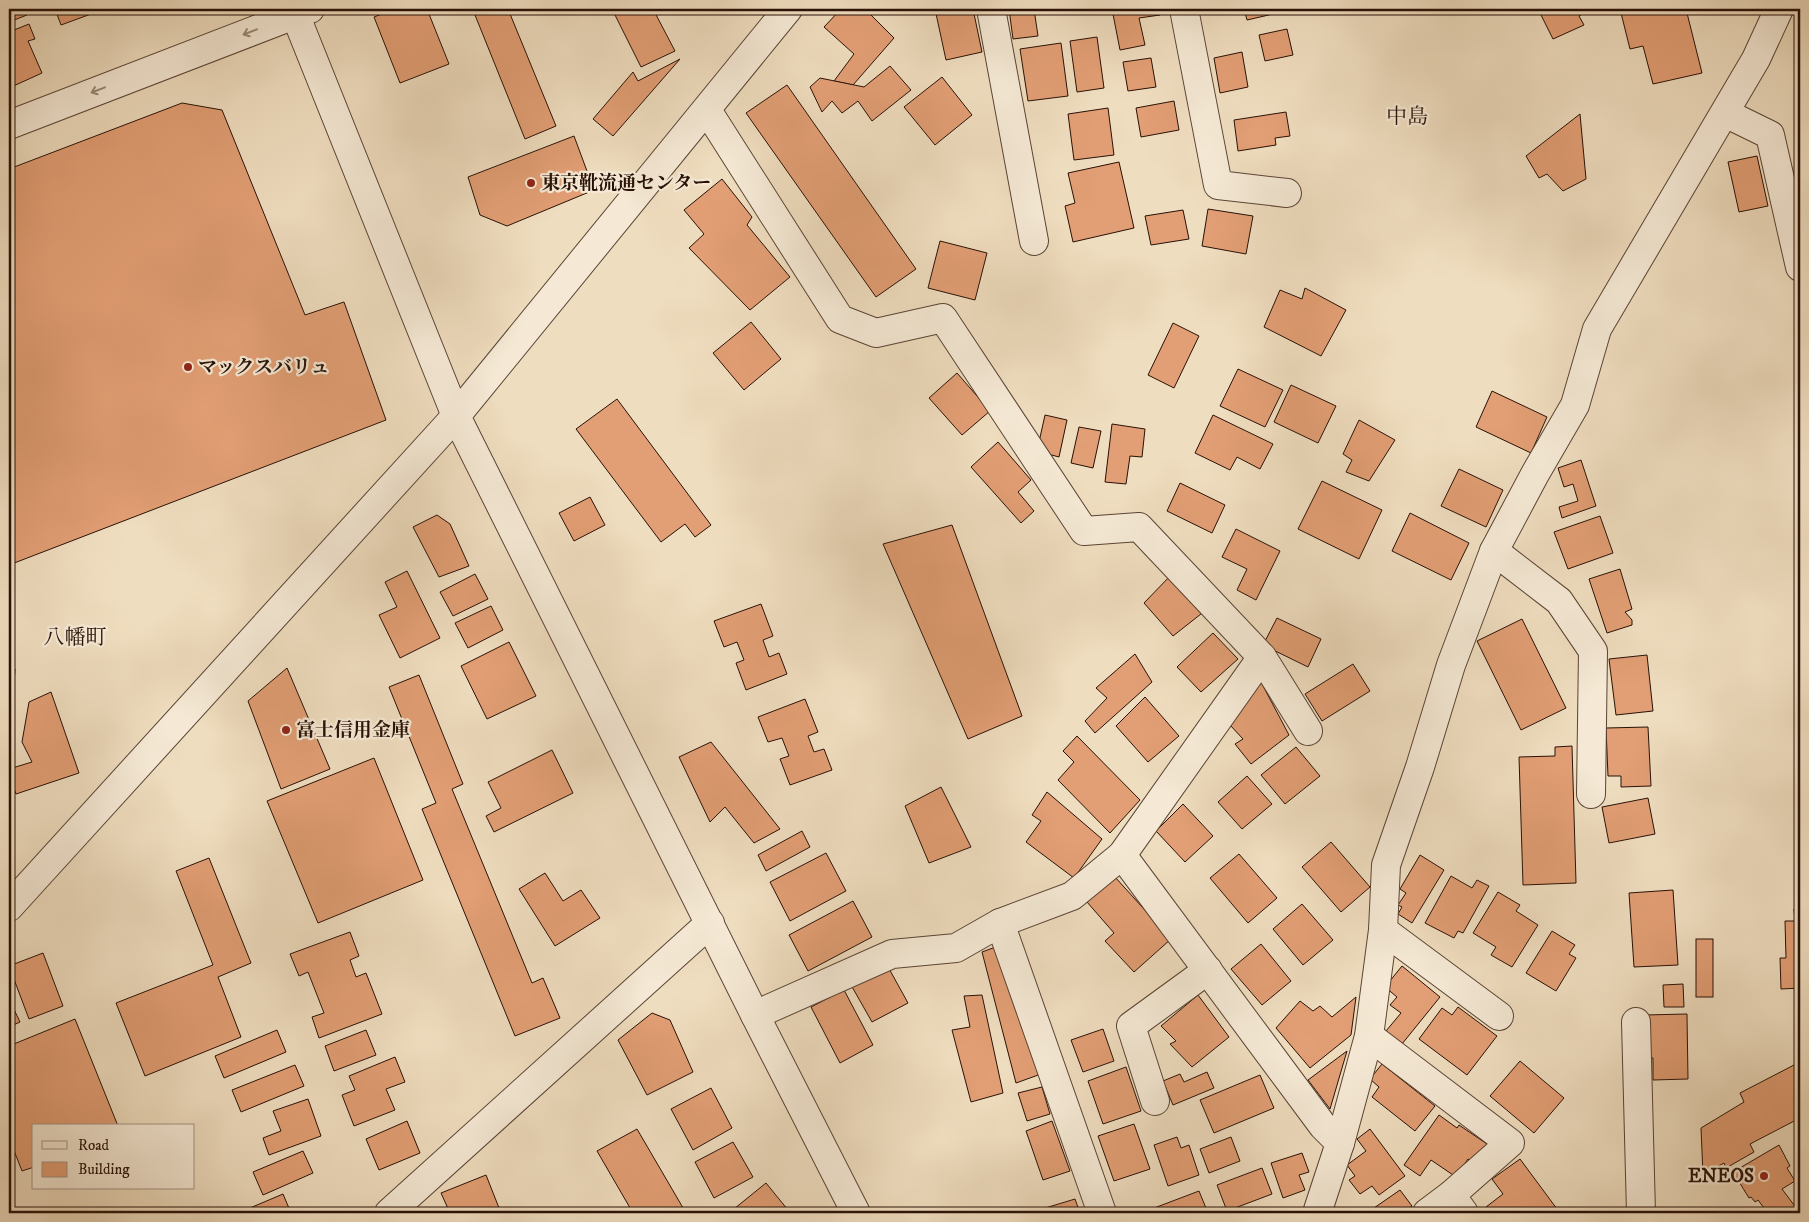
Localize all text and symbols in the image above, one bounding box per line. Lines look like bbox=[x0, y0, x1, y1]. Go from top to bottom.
one-way arrow bbox=[242, 28, 258, 37]
one-way arrow bbox=[91, 86, 106, 95]
district label: 中島 bbox=[1386, 104, 1428, 130]
place label: 東京靴流通センター bbox=[541, 172, 711, 195]
marker: 東京靴流通センター bbox=[525, 177, 537, 189]
place label: マックスバリュ bbox=[198, 356, 329, 379]
marker: マックスバリュ bbox=[182, 361, 194, 373]
district label: 八幡町 bbox=[44, 625, 107, 651]
place label: 富士信用金庫 bbox=[296, 719, 410, 742]
marker: 富士信用金庫 bbox=[280, 724, 292, 736]
legend bbox=[32, 1124, 195, 1190]
text: Road bbox=[78, 1136, 110, 1155]
text: Building bbox=[78, 1160, 130, 1179]
place label: ENEOS bbox=[1688, 1165, 1754, 1188]
marker: ENEOS bbox=[1758, 1170, 1770, 1182]

